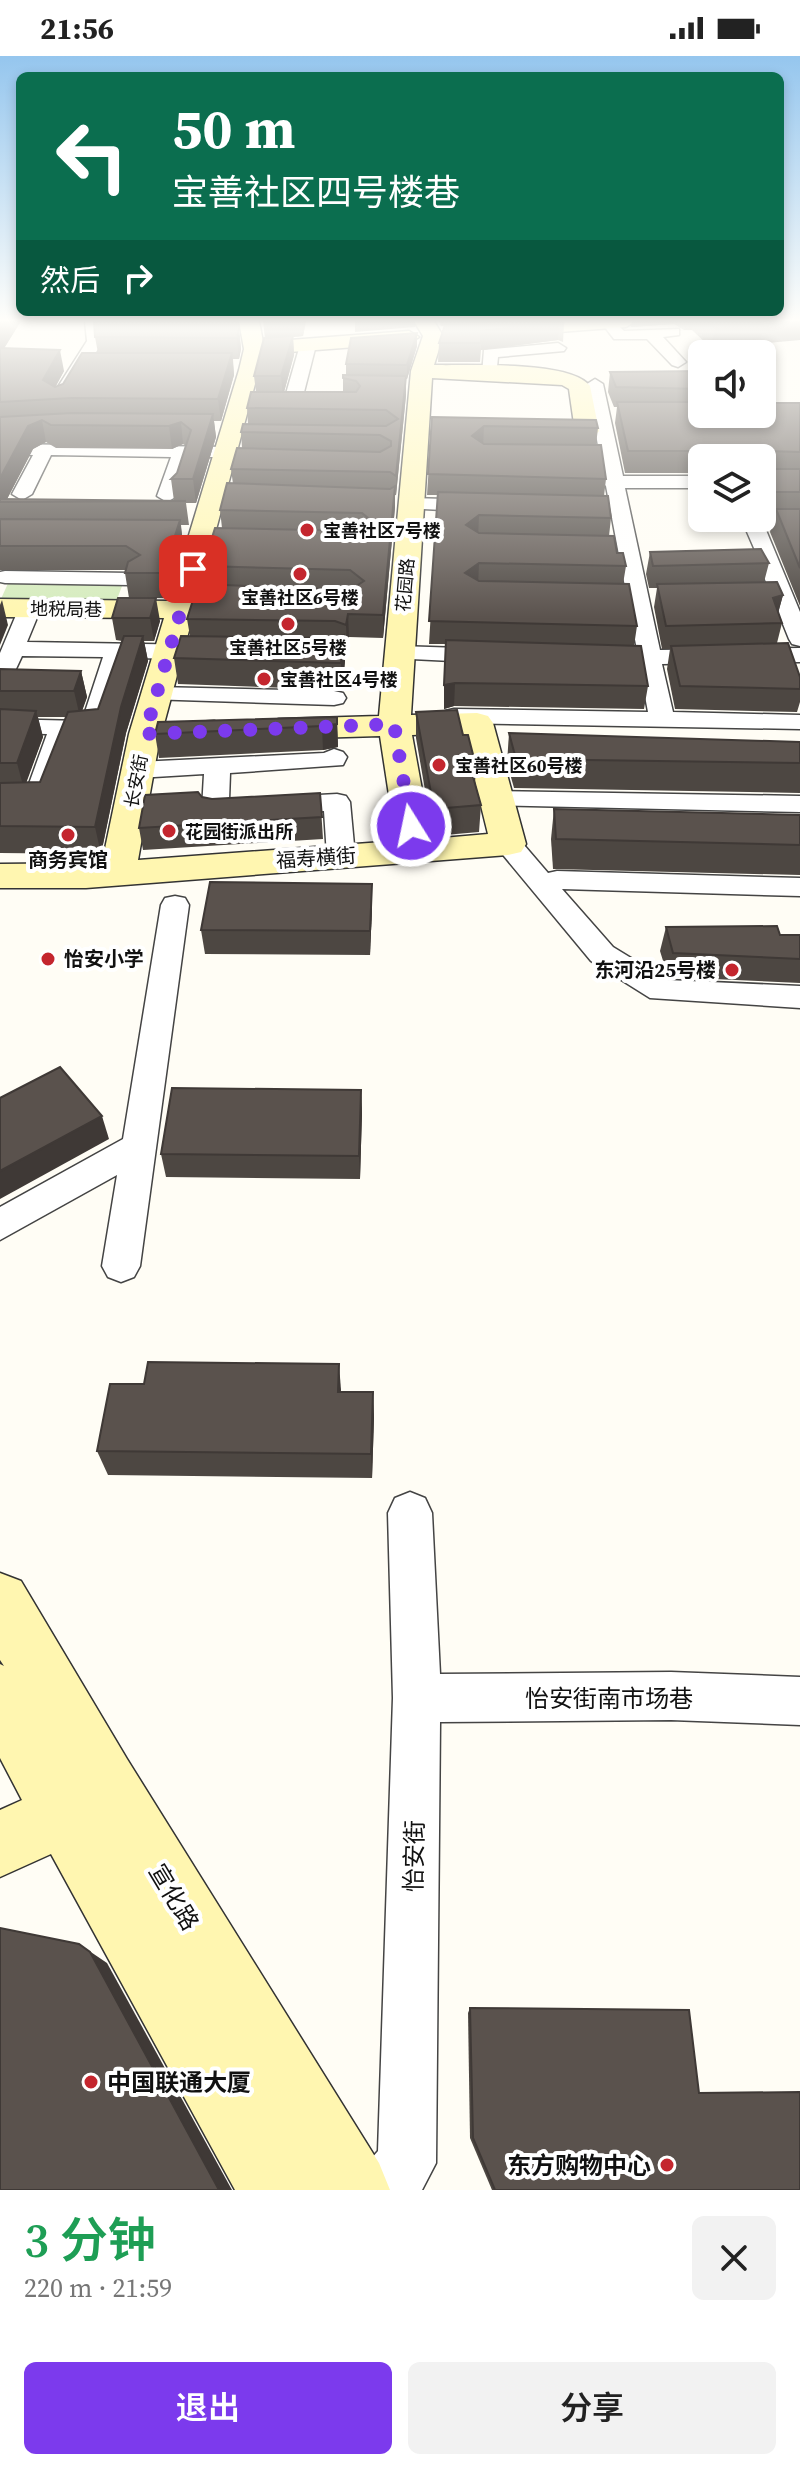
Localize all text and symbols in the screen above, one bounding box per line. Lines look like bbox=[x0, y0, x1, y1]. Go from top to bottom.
text: 21:56 bbox=[40, 8, 114, 49]
text: 50 m bbox=[172, 90, 295, 167]
icon: left bbox=[40, 104, 144, 208]
text: 宝善社区四号楼巷 bbox=[172, 168, 460, 217]
icon: right bbox=[116, 256, 160, 300]
text: 然后 bbox=[40, 260, 100, 301]
map controls bbox=[688, 340, 776, 532]
button: sound bbox=[688, 340, 776, 428]
button: layers bbox=[688, 444, 776, 532]
place label: 宝善社区7号楼 bbox=[323, 518, 441, 543]
marker: 宝善社区7号楼 bbox=[298, 521, 316, 539]
pin bbox=[159, 535, 227, 603]
icon: arrive bbox=[171, 547, 215, 591]
street label: 花园路 bbox=[390, 557, 420, 613]
marker: 宝善社区6号楼 bbox=[291, 565, 309, 583]
place label: 宝善社区6号楼 bbox=[241, 585, 359, 610]
street label: 地税局巷 bbox=[30, 596, 102, 622]
marker: 宝善社区5号楼 bbox=[279, 615, 297, 633]
place label: 宝善社区5号楼 bbox=[229, 635, 347, 660]
place label: 宝善社区4号楼 bbox=[280, 667, 398, 692]
marker: 宝善社区4号楼 bbox=[255, 670, 273, 688]
street label: 长安街 bbox=[119, 752, 153, 810]
place label: 宝善社区60号楼 bbox=[455, 753, 583, 778]
marker: 宝善社区60号楼 bbox=[430, 756, 448, 774]
position arrow bbox=[369, 784, 453, 868]
place label: 花园街派出所 bbox=[185, 819, 293, 844]
marker: 花园街派出所 bbox=[160, 822, 178, 840]
marker: 商务宾馆 bbox=[59, 826, 77, 844]
street label: 福寿横街 bbox=[275, 841, 357, 875]
place label: 商务宾馆 bbox=[28, 846, 108, 874]
place label: 怡安小学 bbox=[64, 945, 144, 973]
marker: 怡安小学 bbox=[39, 950, 57, 968]
place label: 东河沿25号楼 bbox=[594, 956, 716, 984]
marker: 东河沿25号楼 bbox=[723, 961, 741, 979]
street label: 怡安街南市场巷 bbox=[525, 1682, 693, 1715]
street label: 怡安街 bbox=[397, 1820, 431, 1892]
street label: 宣化路 bbox=[141, 1858, 207, 1936]
place label: 中国联通大厦 bbox=[107, 2066, 251, 2099]
marker: 中国联通大厦 bbox=[82, 2073, 100, 2091]
place label: 东方购物中心 bbox=[507, 2149, 651, 2182]
marker: 东方购物中心 bbox=[658, 2156, 676, 2174]
text: 3 分钟 bbox=[24, 2207, 156, 2273]
button: close bbox=[692, 2216, 776, 2300]
text: 220 m · 21:59 bbox=[24, 2270, 172, 2306]
button: 退出 bbox=[24, 2362, 392, 2454]
button: 分享 bbox=[408, 2362, 776, 2454]

